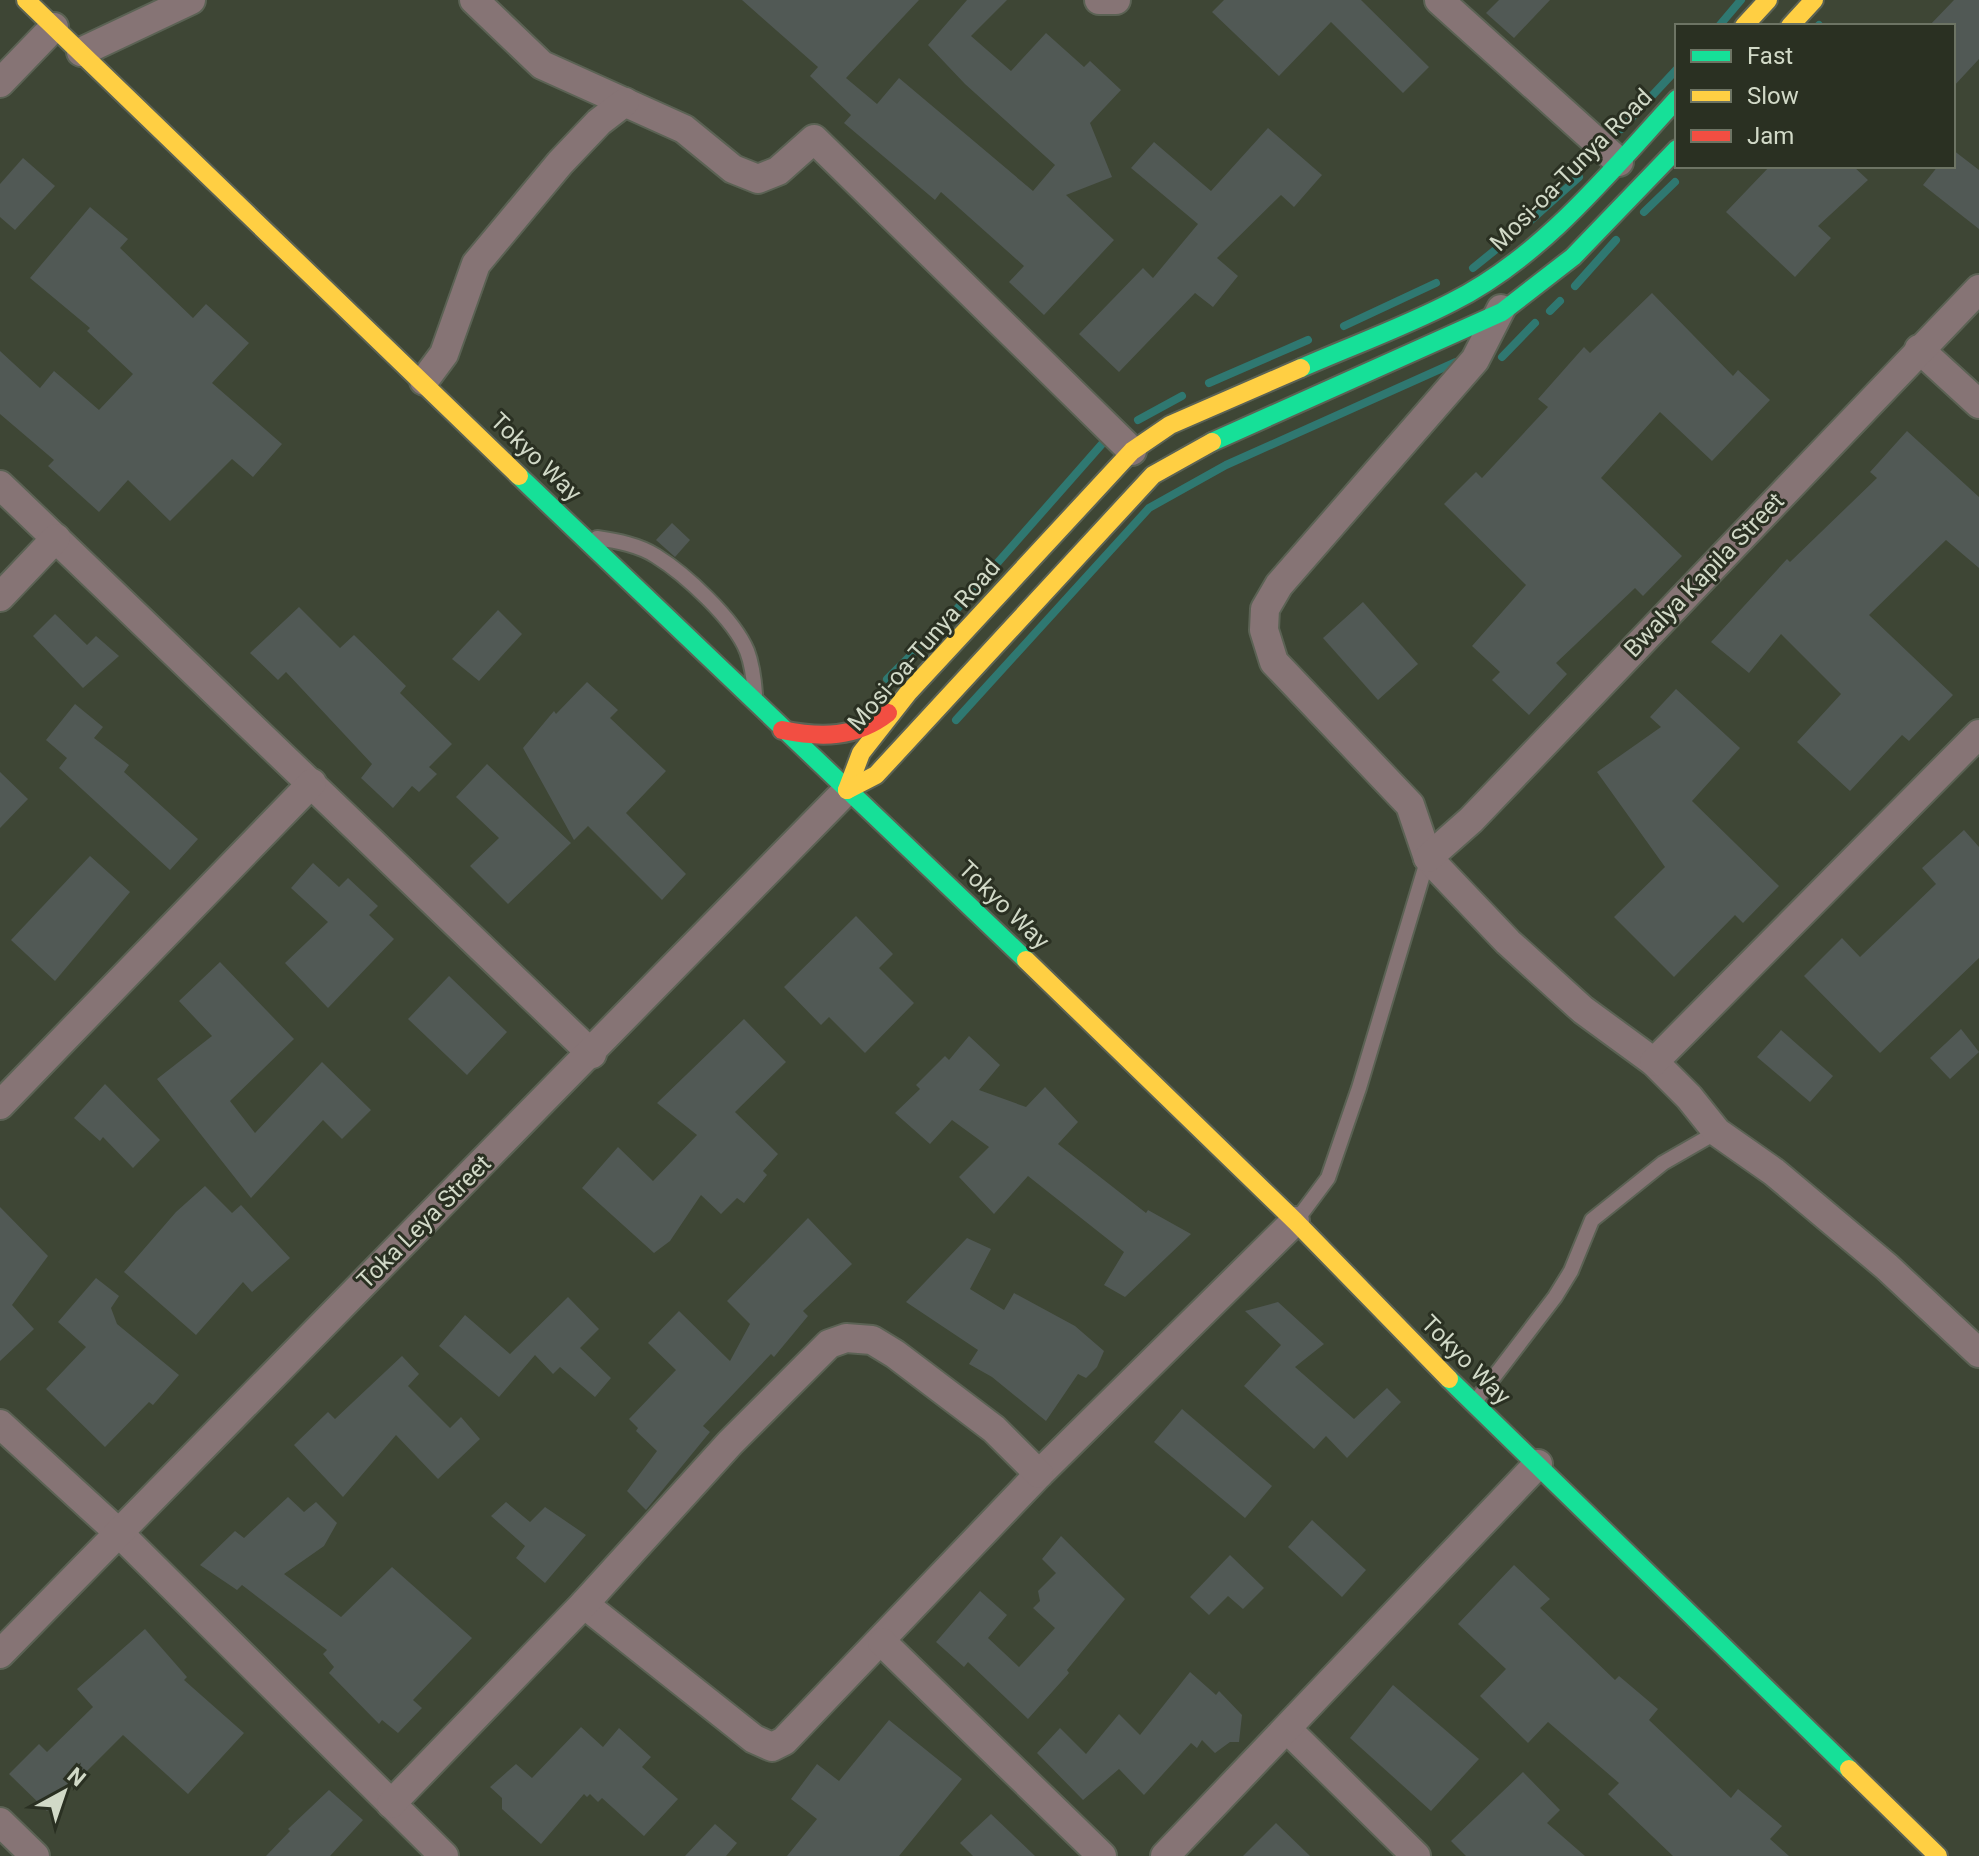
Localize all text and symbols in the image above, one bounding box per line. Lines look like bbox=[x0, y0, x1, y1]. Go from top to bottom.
legend bbox=[1675, 24, 1955, 168]
text: Fast bbox=[1747, 42, 1793, 70]
text: Slow bbox=[1747, 82, 1799, 110]
street label: Mosi-oa-Tunya Road bbox=[1484, 83, 1658, 257]
text: Jam bbox=[1747, 122, 1794, 150]
street label: Tokyo Way bbox=[485, 407, 588, 507]
street label: Bwalya Kapila Street bbox=[1618, 487, 1790, 663]
street label: Mosi-oa-Tunya Road bbox=[842, 554, 1006, 736]
street label: Tokyo Way bbox=[953, 855, 1056, 955]
street label: Toka Leya Street bbox=[352, 1149, 497, 1294]
street label: Tokyo Way bbox=[1415, 1309, 1517, 1411]
north arrow bbox=[24, 1752, 104, 1832]
text: N bbox=[63, 1762, 91, 1792]

